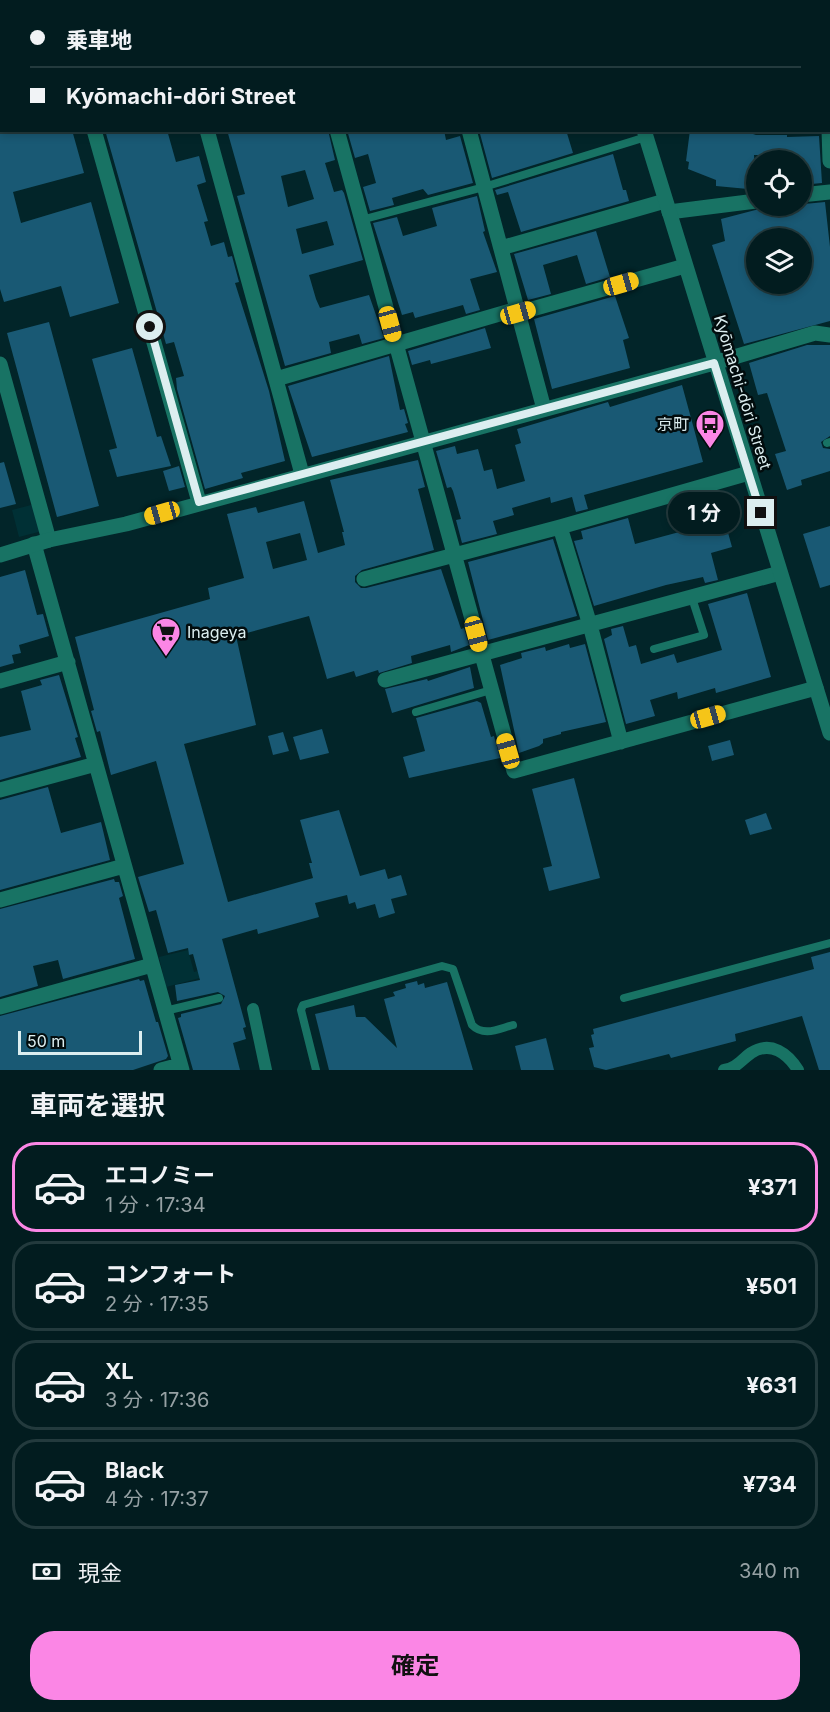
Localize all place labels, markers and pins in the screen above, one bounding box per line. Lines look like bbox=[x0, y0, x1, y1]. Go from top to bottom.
bus stop icon: 京町 bbox=[694, 408, 726, 450]
place label: 京町 bbox=[657, 414, 689, 434]
supermarket icon: Inageya bbox=[150, 616, 182, 658]
place label: Inageya bbox=[187, 622, 246, 642]

